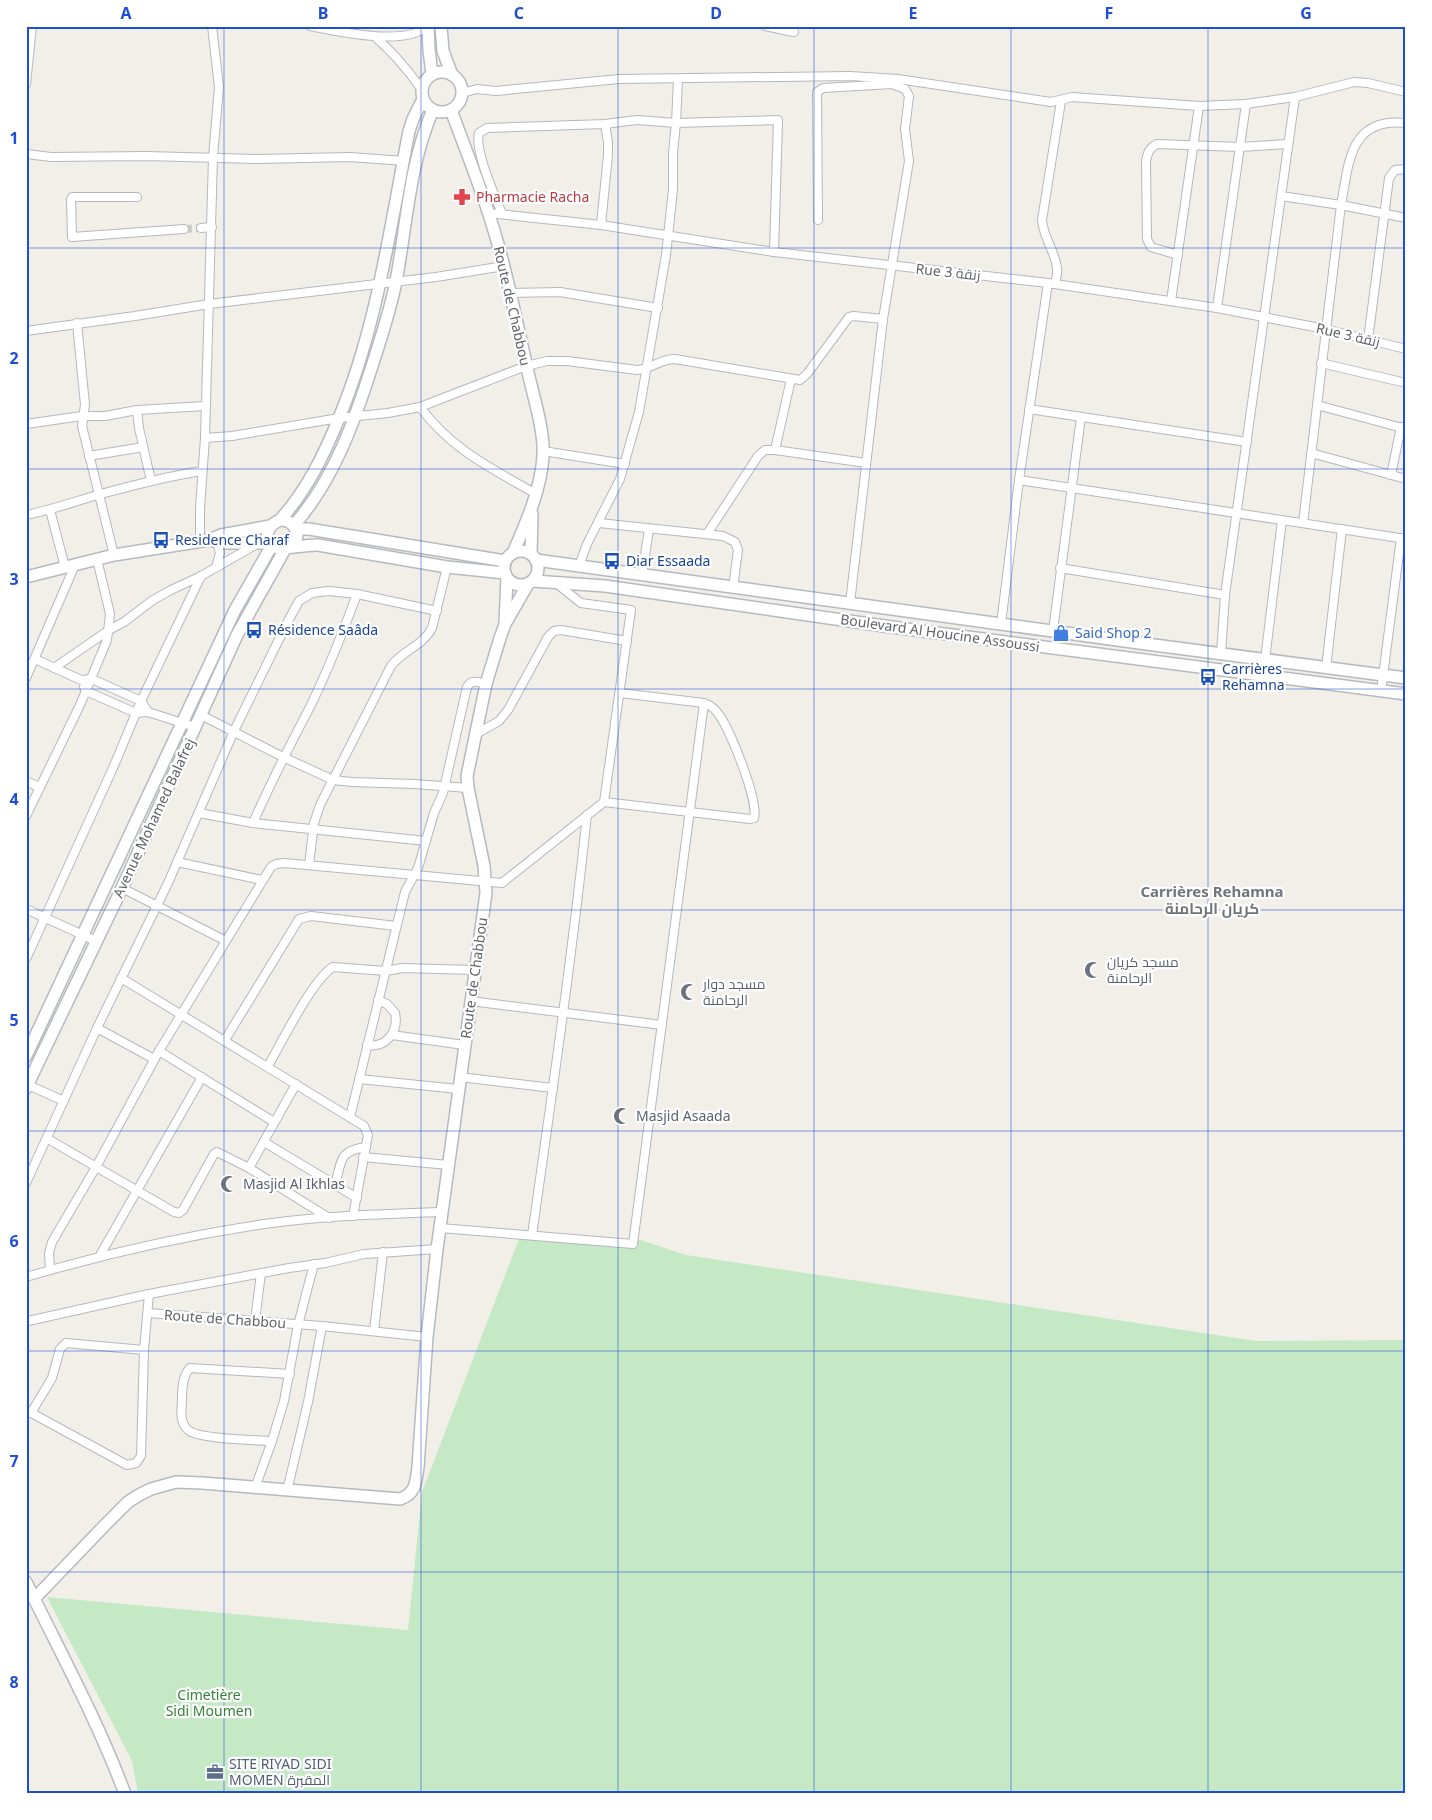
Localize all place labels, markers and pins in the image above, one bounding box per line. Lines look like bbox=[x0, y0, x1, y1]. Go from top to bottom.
pharmacy icon: Pharmacie Racha bbox=[452, 187, 472, 207]
place label: Pharmacie Racha bbox=[476, 187, 589, 206]
bus stop icon: Residence Charaf bbox=[151, 530, 171, 550]
place label: Residence Charaf bbox=[175, 530, 290, 549]
bus stop icon: Diar Essaada bbox=[602, 551, 622, 571]
place label: Diar Essaada bbox=[626, 551, 710, 570]
bus stop icon: Résidence Saâda bbox=[244, 620, 264, 640]
place label: Résidence Saâda bbox=[268, 620, 378, 639]
shop icon: Said Shop 2 bbox=[1051, 623, 1071, 643]
place label: Said Shop 2 bbox=[1075, 623, 1151, 642]
place label: Carrières Rehamna bbox=[1222, 659, 1285, 694]
bus stop icon: Carrières Rehamna bbox=[1198, 667, 1218, 687]
place label: مسجد كريان الرحامنة bbox=[1107, 952, 1179, 987]
mosque icon: مسجد كريان الرحامنة bbox=[1083, 960, 1103, 980]
place label: مسجد دوار الرحامنة bbox=[702, 974, 765, 1009]
mosque icon: مسجد دوار الرحامنة bbox=[679, 982, 699, 1002]
mosque icon: Masjid Asaada bbox=[612, 1106, 632, 1126]
place label: Masjid Asaada bbox=[636, 1106, 731, 1125]
mosque icon: Masjid Al Ikhlas bbox=[219, 1174, 239, 1194]
place label: Masjid Al Ikhlas bbox=[243, 1174, 345, 1193]
place label: SITE RIYAD SIDI MOMEN المقبرة bbox=[229, 1754, 332, 1789]
office icon: SITE RIYAD SIDI MOMEN المقبرة bbox=[205, 1762, 225, 1782]

